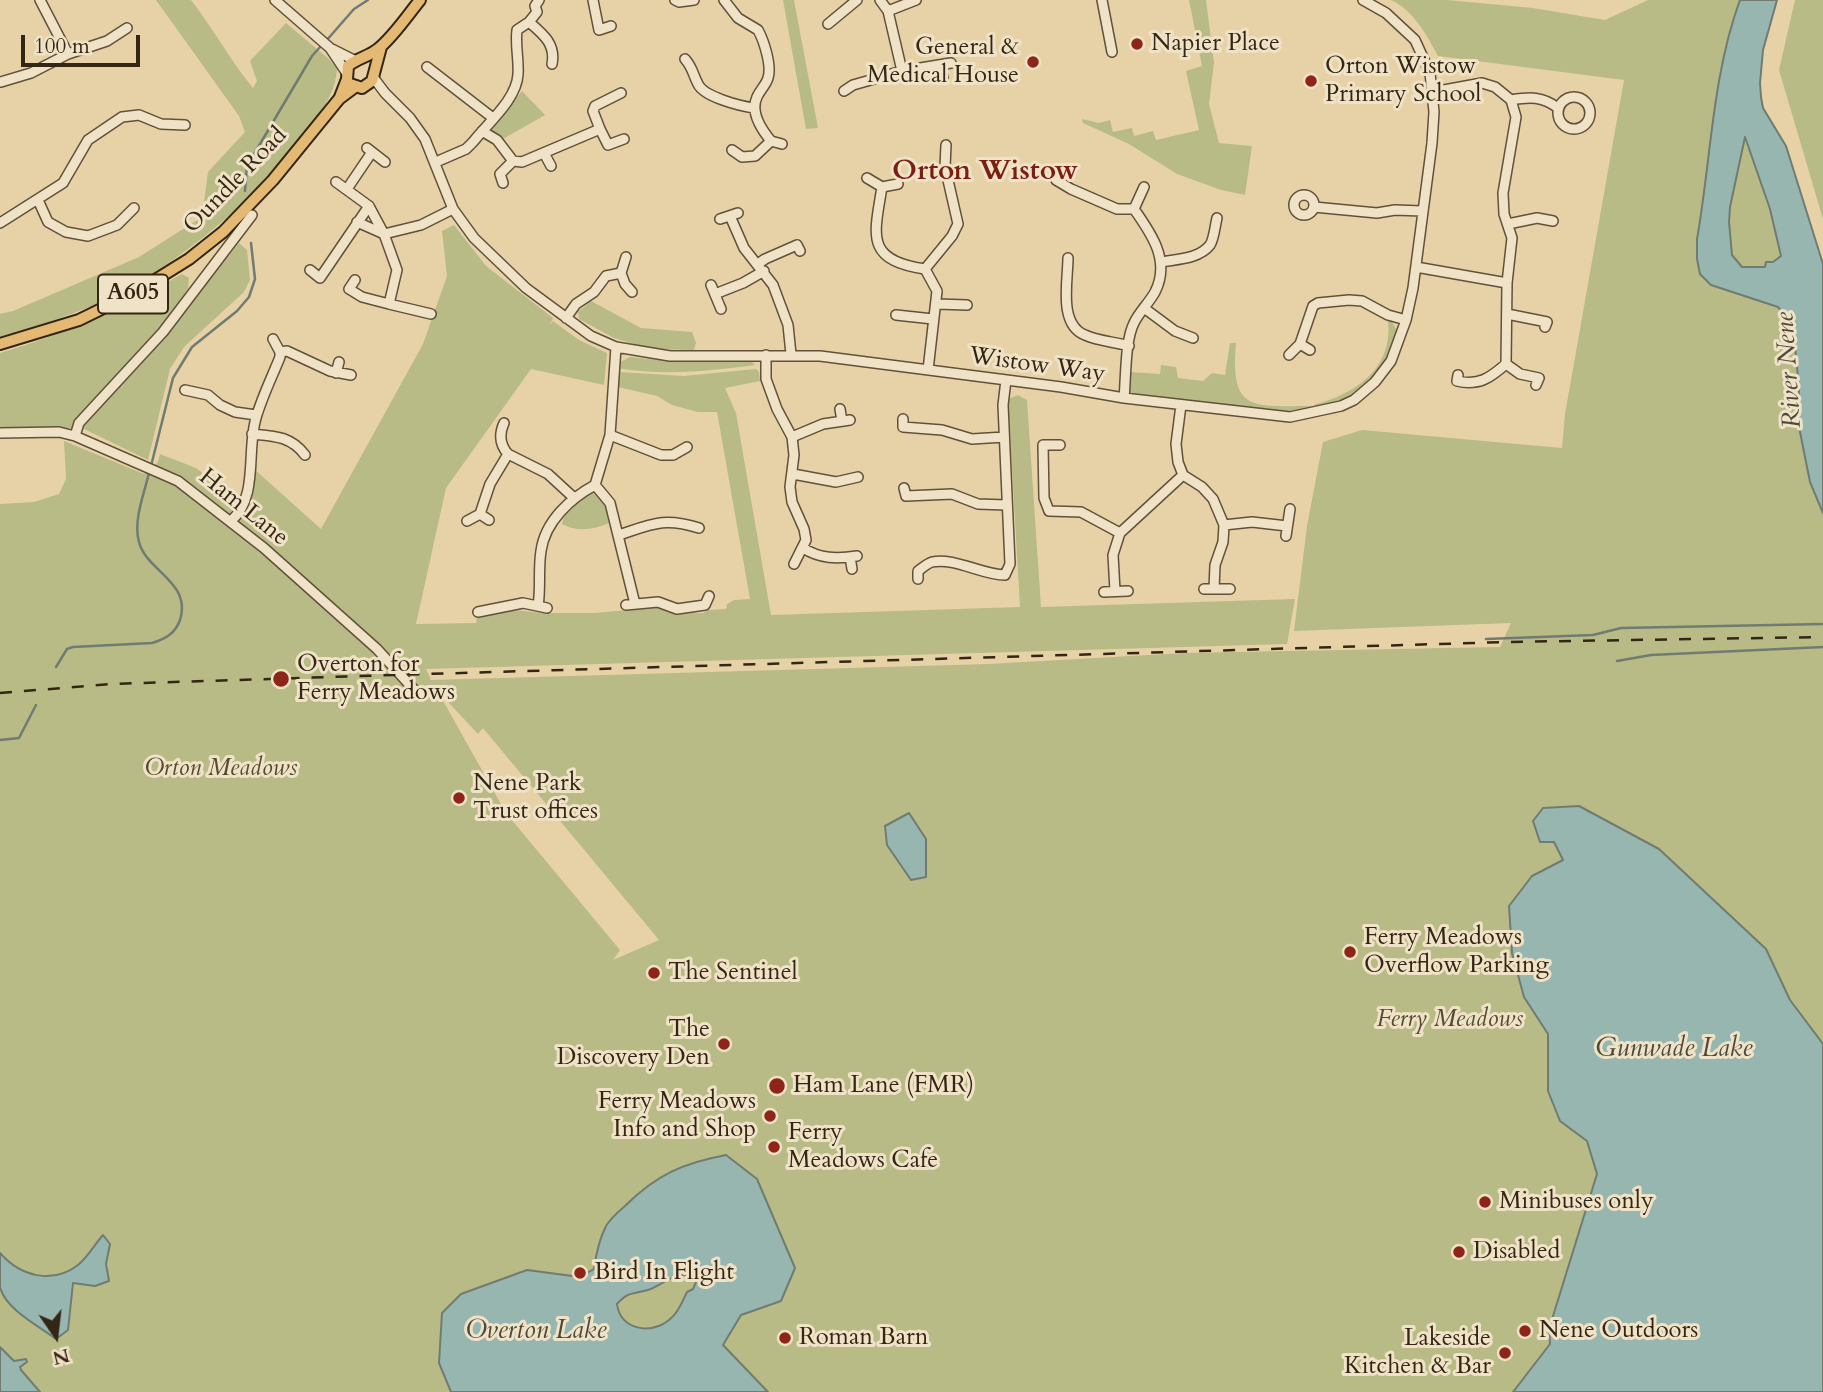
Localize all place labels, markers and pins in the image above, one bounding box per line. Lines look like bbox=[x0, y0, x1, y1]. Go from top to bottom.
place label: Napier Place bbox=[1151, 30, 1280, 58]
place label: General & Medical House bbox=[867, 34, 1019, 90]
marker: Napier Place bbox=[1129, 36, 1145, 52]
place label: Orton Wistow Primary School bbox=[1325, 53, 1481, 109]
marker: General & Medical House bbox=[1025, 54, 1041, 70]
marker: Orton Wistow Primary School bbox=[1303, 73, 1319, 89]
place label: Overton for Ferry Meadows bbox=[297, 651, 455, 707]
marker: Overton for Ferry Meadows bbox=[271, 669, 291, 689]
place label: Nene Park Trust offices bbox=[473, 770, 598, 826]
marker: Nene Park Trust offices bbox=[451, 790, 467, 806]
place label: Ferry Meadows Overflow Parking bbox=[1364, 924, 1549, 980]
marker: Ferry Meadows Overflow Parking bbox=[1342, 944, 1358, 960]
place label: The Sentinel bbox=[668, 959, 798, 987]
marker: The Sentinel bbox=[646, 965, 662, 981]
place label: The Discovery Den bbox=[557, 1016, 710, 1072]
marker: The Discovery Den bbox=[716, 1036, 732, 1052]
place label: Ham Lane (FMR) bbox=[793, 1072, 974, 1100]
marker: Ham Lane (FMR) bbox=[767, 1076, 787, 1096]
place label: Ferry Meadows Info and Shop bbox=[598, 1088, 756, 1144]
marker: Ferry Meadows Info and Shop bbox=[762, 1108, 778, 1124]
place label: Ferry Meadows Cafe bbox=[788, 1119, 938, 1175]
marker: Ferry Meadows Cafe bbox=[766, 1139, 782, 1155]
place label: Minibuses only bbox=[1499, 1188, 1654, 1216]
marker: Minibuses only bbox=[1477, 1194, 1493, 1210]
place label: Disabled bbox=[1473, 1238, 1560, 1266]
marker: Disabled bbox=[1451, 1244, 1467, 1260]
place label: Bird In Flight bbox=[594, 1259, 734, 1287]
marker: Bird In Flight bbox=[572, 1265, 588, 1281]
place label: Nene Outdoors bbox=[1539, 1317, 1698, 1345]
marker: Nene Outdoors bbox=[1517, 1323, 1533, 1339]
place label: Roman Barn bbox=[799, 1324, 928, 1352]
place label: Lakeside Kitchen & Bar bbox=[1344, 1325, 1491, 1381]
marker: Roman Barn bbox=[777, 1330, 793, 1346]
marker: Lakeside Kitchen & Bar bbox=[1497, 1345, 1513, 1361]

